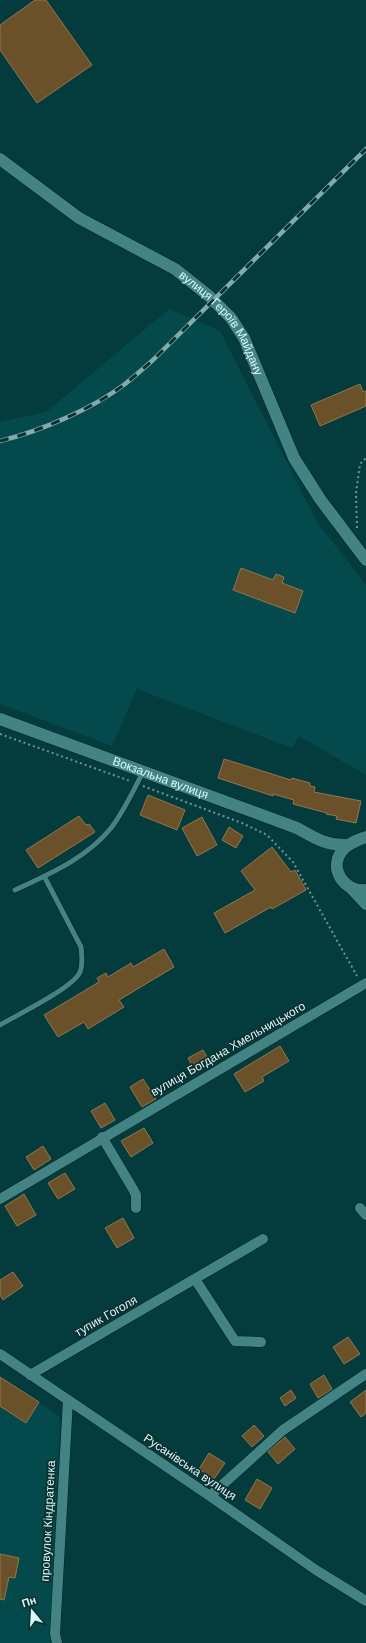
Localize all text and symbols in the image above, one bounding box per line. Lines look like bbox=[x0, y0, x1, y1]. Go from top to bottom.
street label: вулиця Героїв Майдану bbox=[176, 268, 266, 377]
street label: Вокзальна вулиця bbox=[111, 754, 210, 802]
street label: вулиця Богдана Хмельницького bbox=[148, 999, 308, 1099]
street label: тупик Гоголя bbox=[72, 1292, 140, 1340]
street label: Русанівська вулиця bbox=[141, 1431, 239, 1503]
street label: провулок Кіндратенка bbox=[38, 1460, 58, 1582]
north arrow bbox=[12, 1591, 52, 1631]
text: Пн bbox=[20, 1594, 38, 1609]

